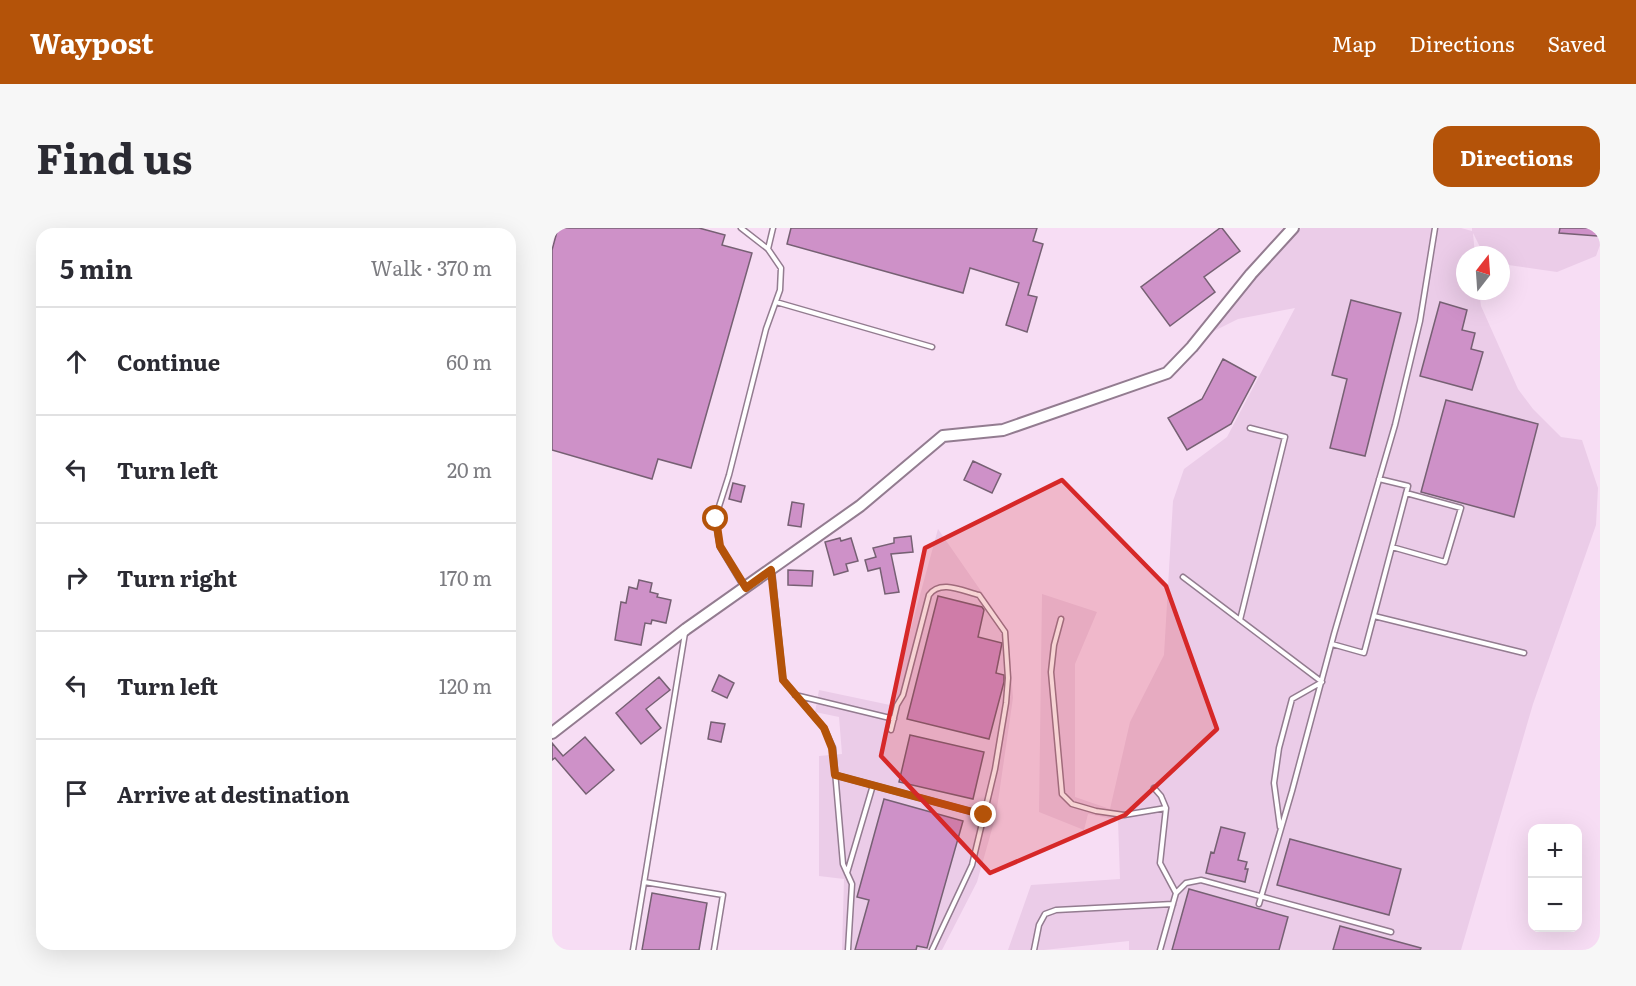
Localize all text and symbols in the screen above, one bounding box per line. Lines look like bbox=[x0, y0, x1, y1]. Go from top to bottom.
text: Waypost bbox=[30, 21, 154, 63]
text: Map bbox=[1332, 27, 1377, 58]
text: Directions bbox=[1410, 27, 1515, 58]
text: Saved bbox=[1548, 27, 1606, 58]
text: Find us bbox=[36, 125, 193, 187]
button: Directions bbox=[1433, 126, 1600, 187]
north arrow bbox=[1456, 246, 1510, 300]
text: 5 min bbox=[60, 248, 133, 287]
text: Walk · 370 m bbox=[371, 252, 492, 282]
icon: ahead bbox=[60, 345, 93, 378]
text: Continue bbox=[117, 345, 220, 378]
text: 60 m bbox=[446, 346, 492, 376]
icon: left bbox=[60, 453, 93, 486]
text: Turn left bbox=[117, 453, 218, 486]
text: 20 m bbox=[447, 454, 492, 484]
route start bbox=[702, 505, 728, 531]
icon: right bbox=[60, 561, 93, 594]
text: Turn right bbox=[117, 561, 237, 594]
text: 170 m bbox=[439, 562, 492, 592]
icon: left bbox=[60, 669, 93, 702]
text: Turn left bbox=[117, 669, 218, 702]
text: 120 m bbox=[439, 670, 492, 700]
icon: arrive bbox=[60, 777, 93, 810]
text: Arrive at destination bbox=[117, 777, 350, 810]
route end bbox=[970, 801, 996, 827]
map controls bbox=[1528, 824, 1582, 932]
button: + bbox=[1528, 824, 1582, 878]
button: − bbox=[1528, 878, 1582, 932]

